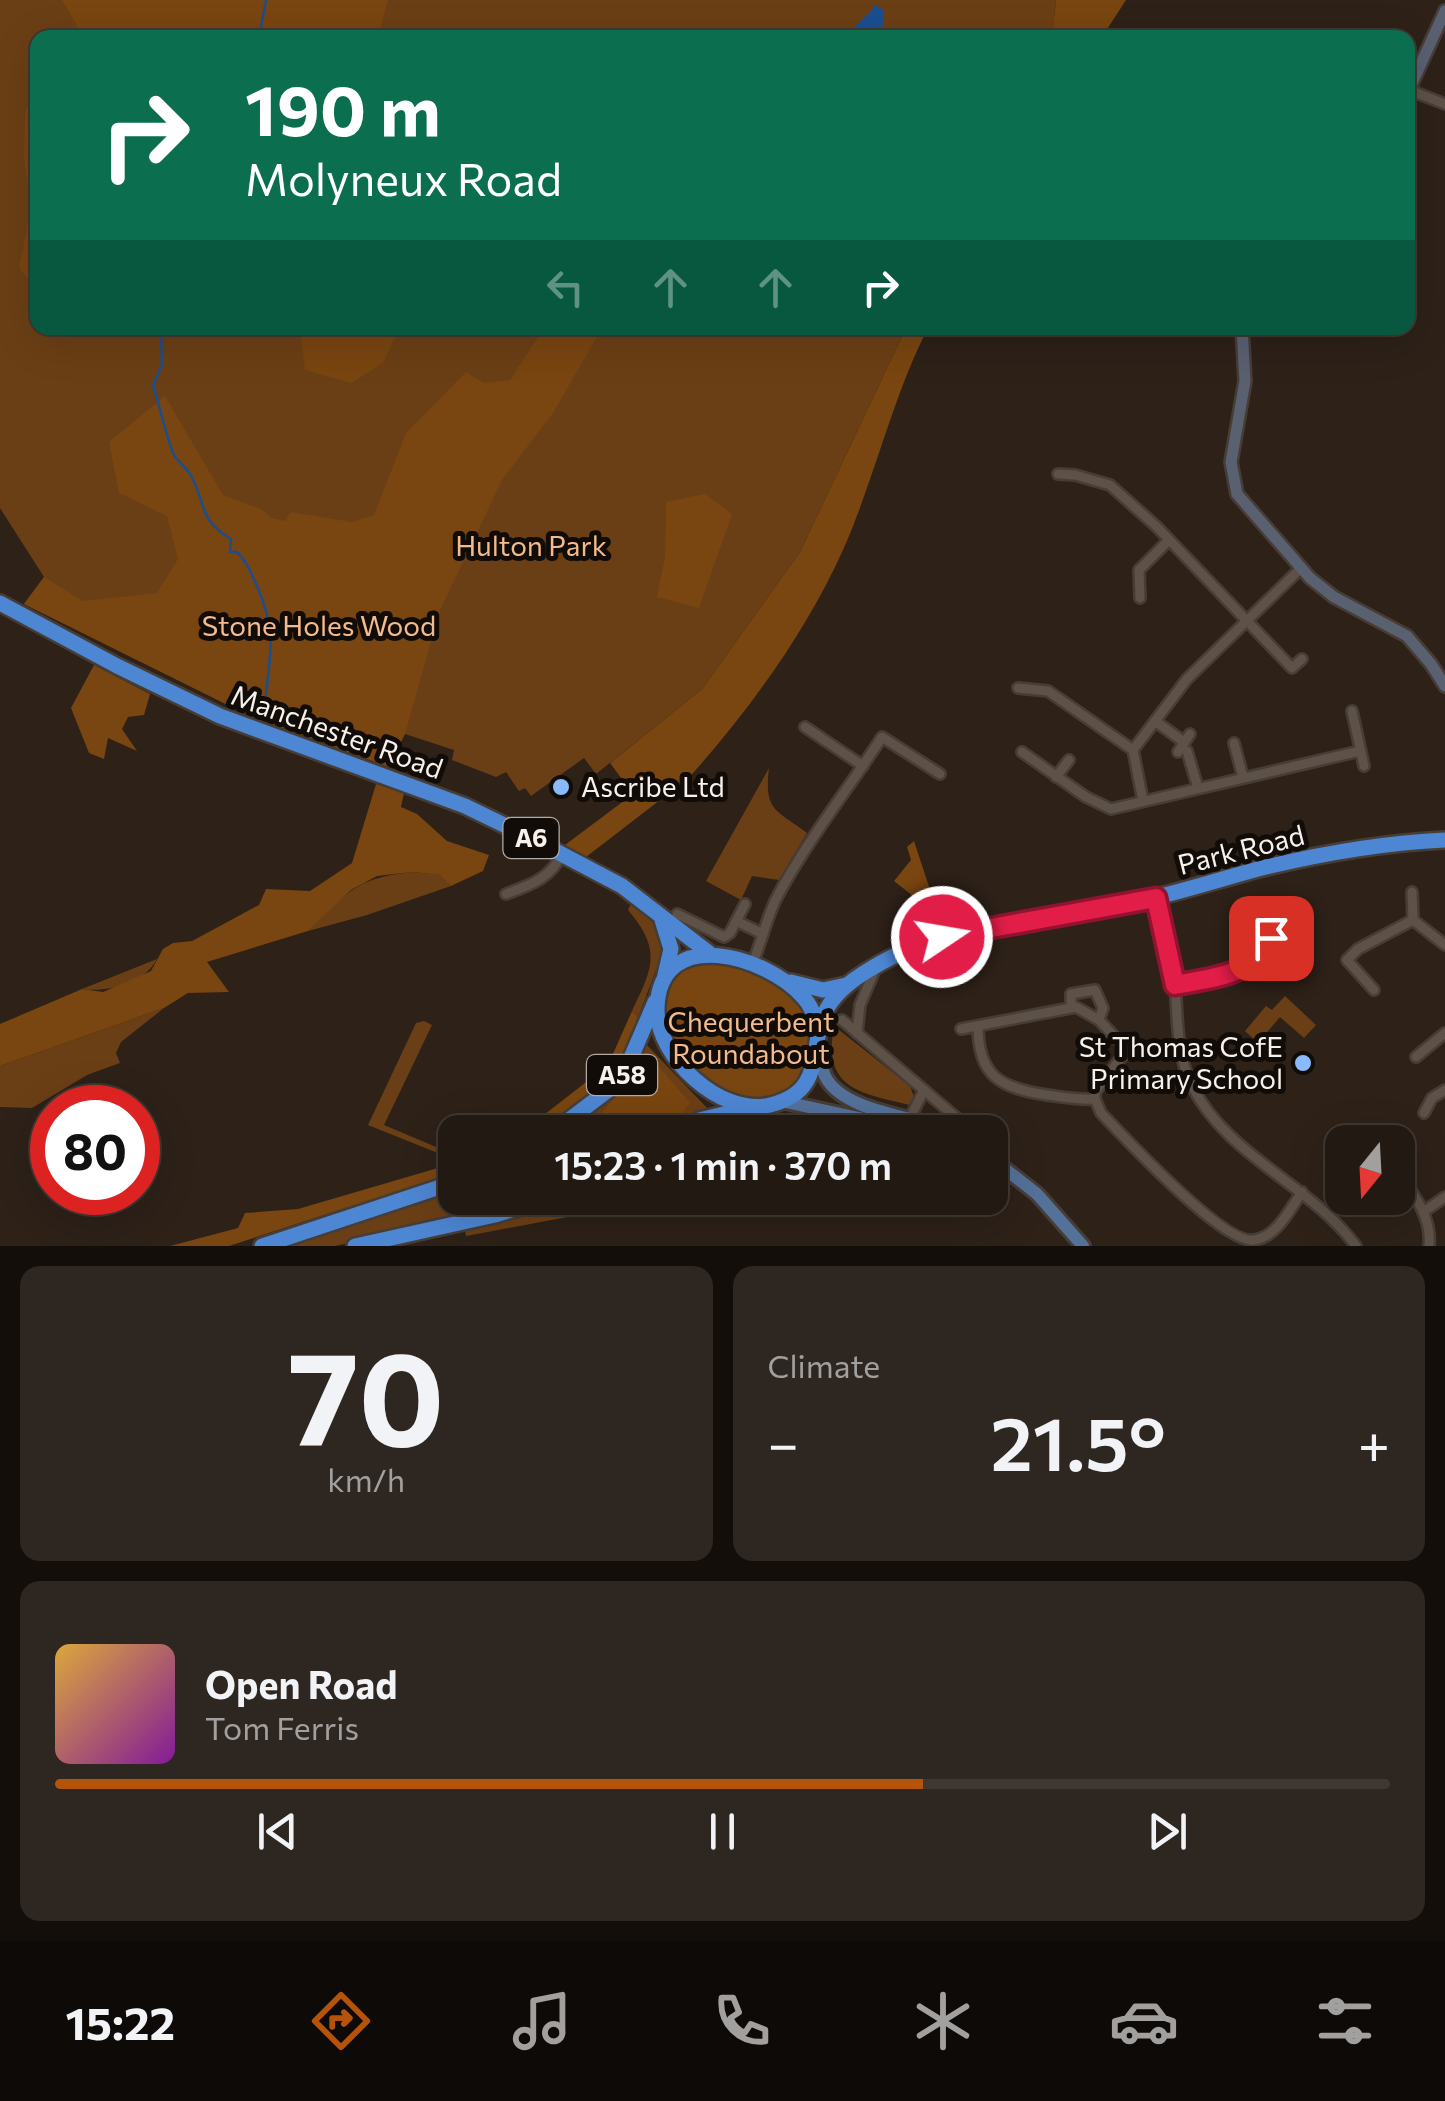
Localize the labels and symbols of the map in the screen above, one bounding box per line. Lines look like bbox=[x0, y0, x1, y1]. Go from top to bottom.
park label: Hulton Park bbox=[455, 528, 607, 562]
park label: Stone Holes Wood bbox=[202, 608, 436, 642]
street label: Manchester Road bbox=[227, 677, 448, 785]
place label: Ascribe Ltd bbox=[581, 769, 725, 803]
marker: Ascribe Ltd bbox=[550, 776, 572, 798]
street label: Park Road bbox=[1174, 817, 1308, 881]
road number: A6 bbox=[504, 818, 558, 858]
position arrow bbox=[890, 885, 994, 989]
pin bbox=[1229, 896, 1314, 981]
park label: Chequerbent Roundabout bbox=[668, 1004, 834, 1070]
place label: St Thomas CofE Primary School bbox=[1079, 1029, 1283, 1095]
marker: St Thomas CofE Primary School bbox=[1292, 1052, 1314, 1074]
road number: A58 bbox=[587, 1055, 657, 1095]
speed limit sign: 80 bbox=[30, 1085, 160, 1215]
north arrow bbox=[1325, 1125, 1415, 1215]

